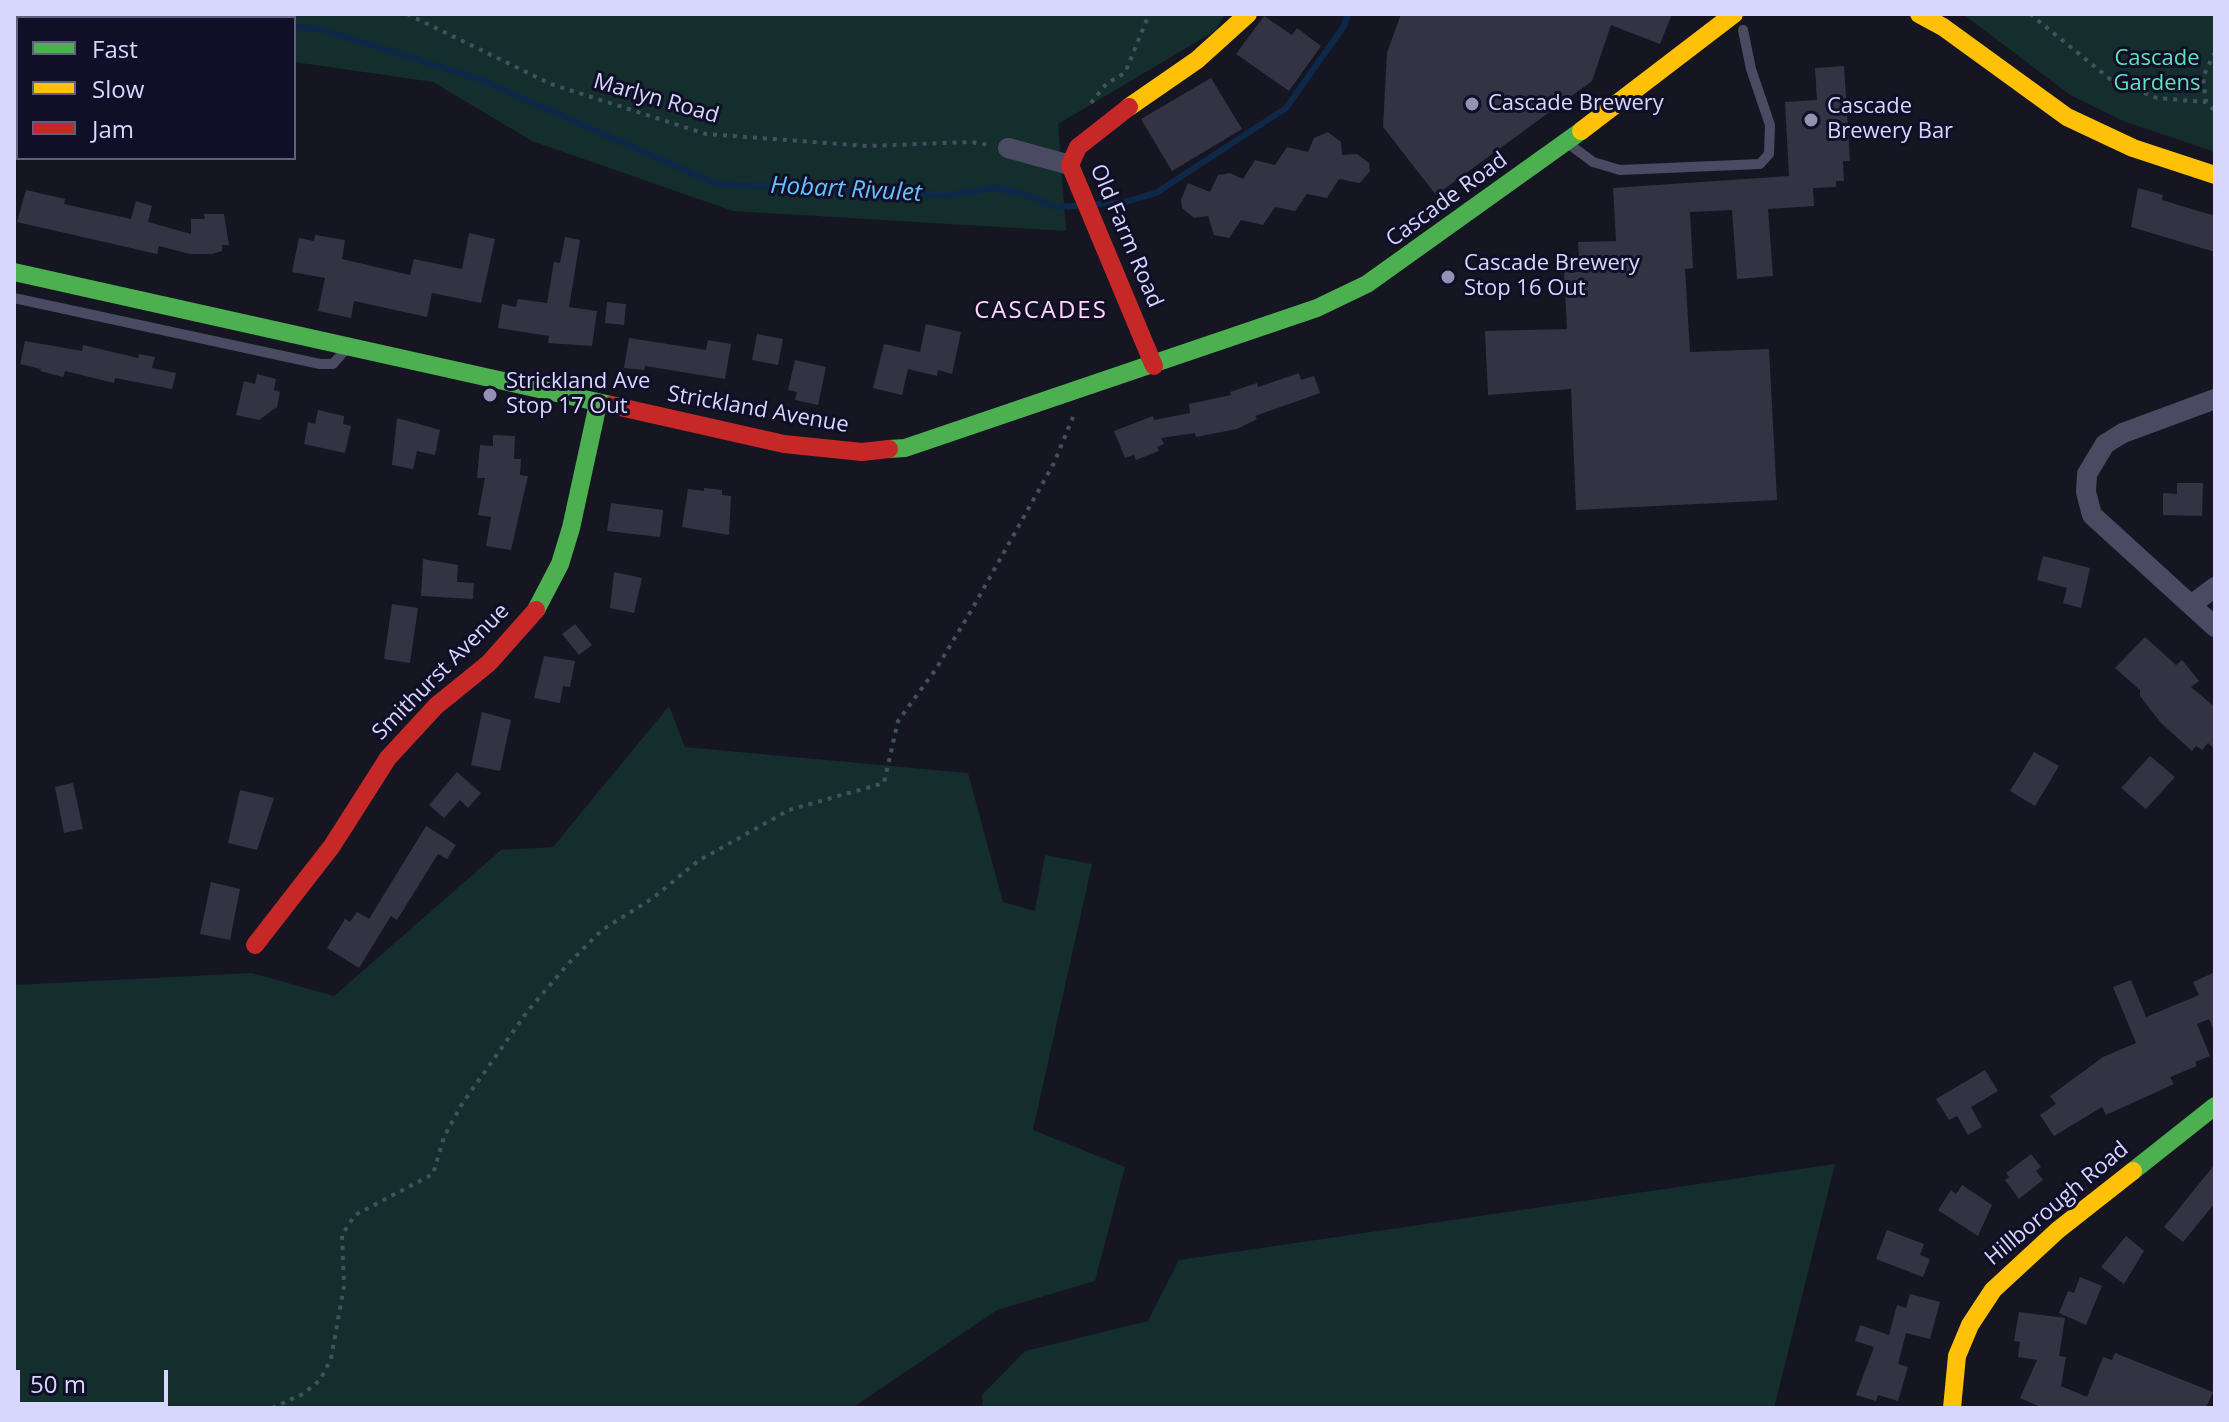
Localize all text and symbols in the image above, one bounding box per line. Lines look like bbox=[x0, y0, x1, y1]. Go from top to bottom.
legend bbox=[16, 16, 296, 160]
text: Fast bbox=[92, 32, 138, 65]
park label: Cascade Gardens bbox=[2113, 46, 2201, 98]
street label: Marlyn Road bbox=[590, 68, 722, 130]
text: Slow bbox=[92, 72, 144, 105]
place label: Cascade Brewery bbox=[1488, 91, 1664, 117]
place label: Cascade Brewery Bar bbox=[1827, 94, 1953, 146]
marker: Cascade Brewery bbox=[1463, 95, 1481, 113]
marker: Cascade Brewery Bar bbox=[1802, 111, 1820, 129]
text: Jam bbox=[92, 112, 134, 145]
street label: Cascade Road bbox=[1381, 147, 1513, 253]
street label: Old Farm Road bbox=[1084, 160, 1168, 312]
water label: Hobart Rivulet bbox=[770, 172, 922, 208]
place label: Cascade Brewery Stop 16 Out bbox=[1464, 251, 1640, 302]
marker: Cascade Brewery Stop 16 Out bbox=[1439, 268, 1457, 286]
district label: CASCADES bbox=[974, 297, 1108, 325]
place label: Strickland Ave Stop 17 Out bbox=[506, 369, 650, 420]
street label: Strickland Avenue bbox=[665, 381, 851, 439]
marker: Strickland Ave Stop 17 Out bbox=[481, 386, 499, 404]
street label: Smithurst Avenue bbox=[367, 598, 515, 746]
street label: Hillborough Road bbox=[1980, 1136, 2134, 1272]
scale bar bbox=[20, 1354, 172, 1404]
text: 50 m bbox=[30, 1367, 86, 1400]

